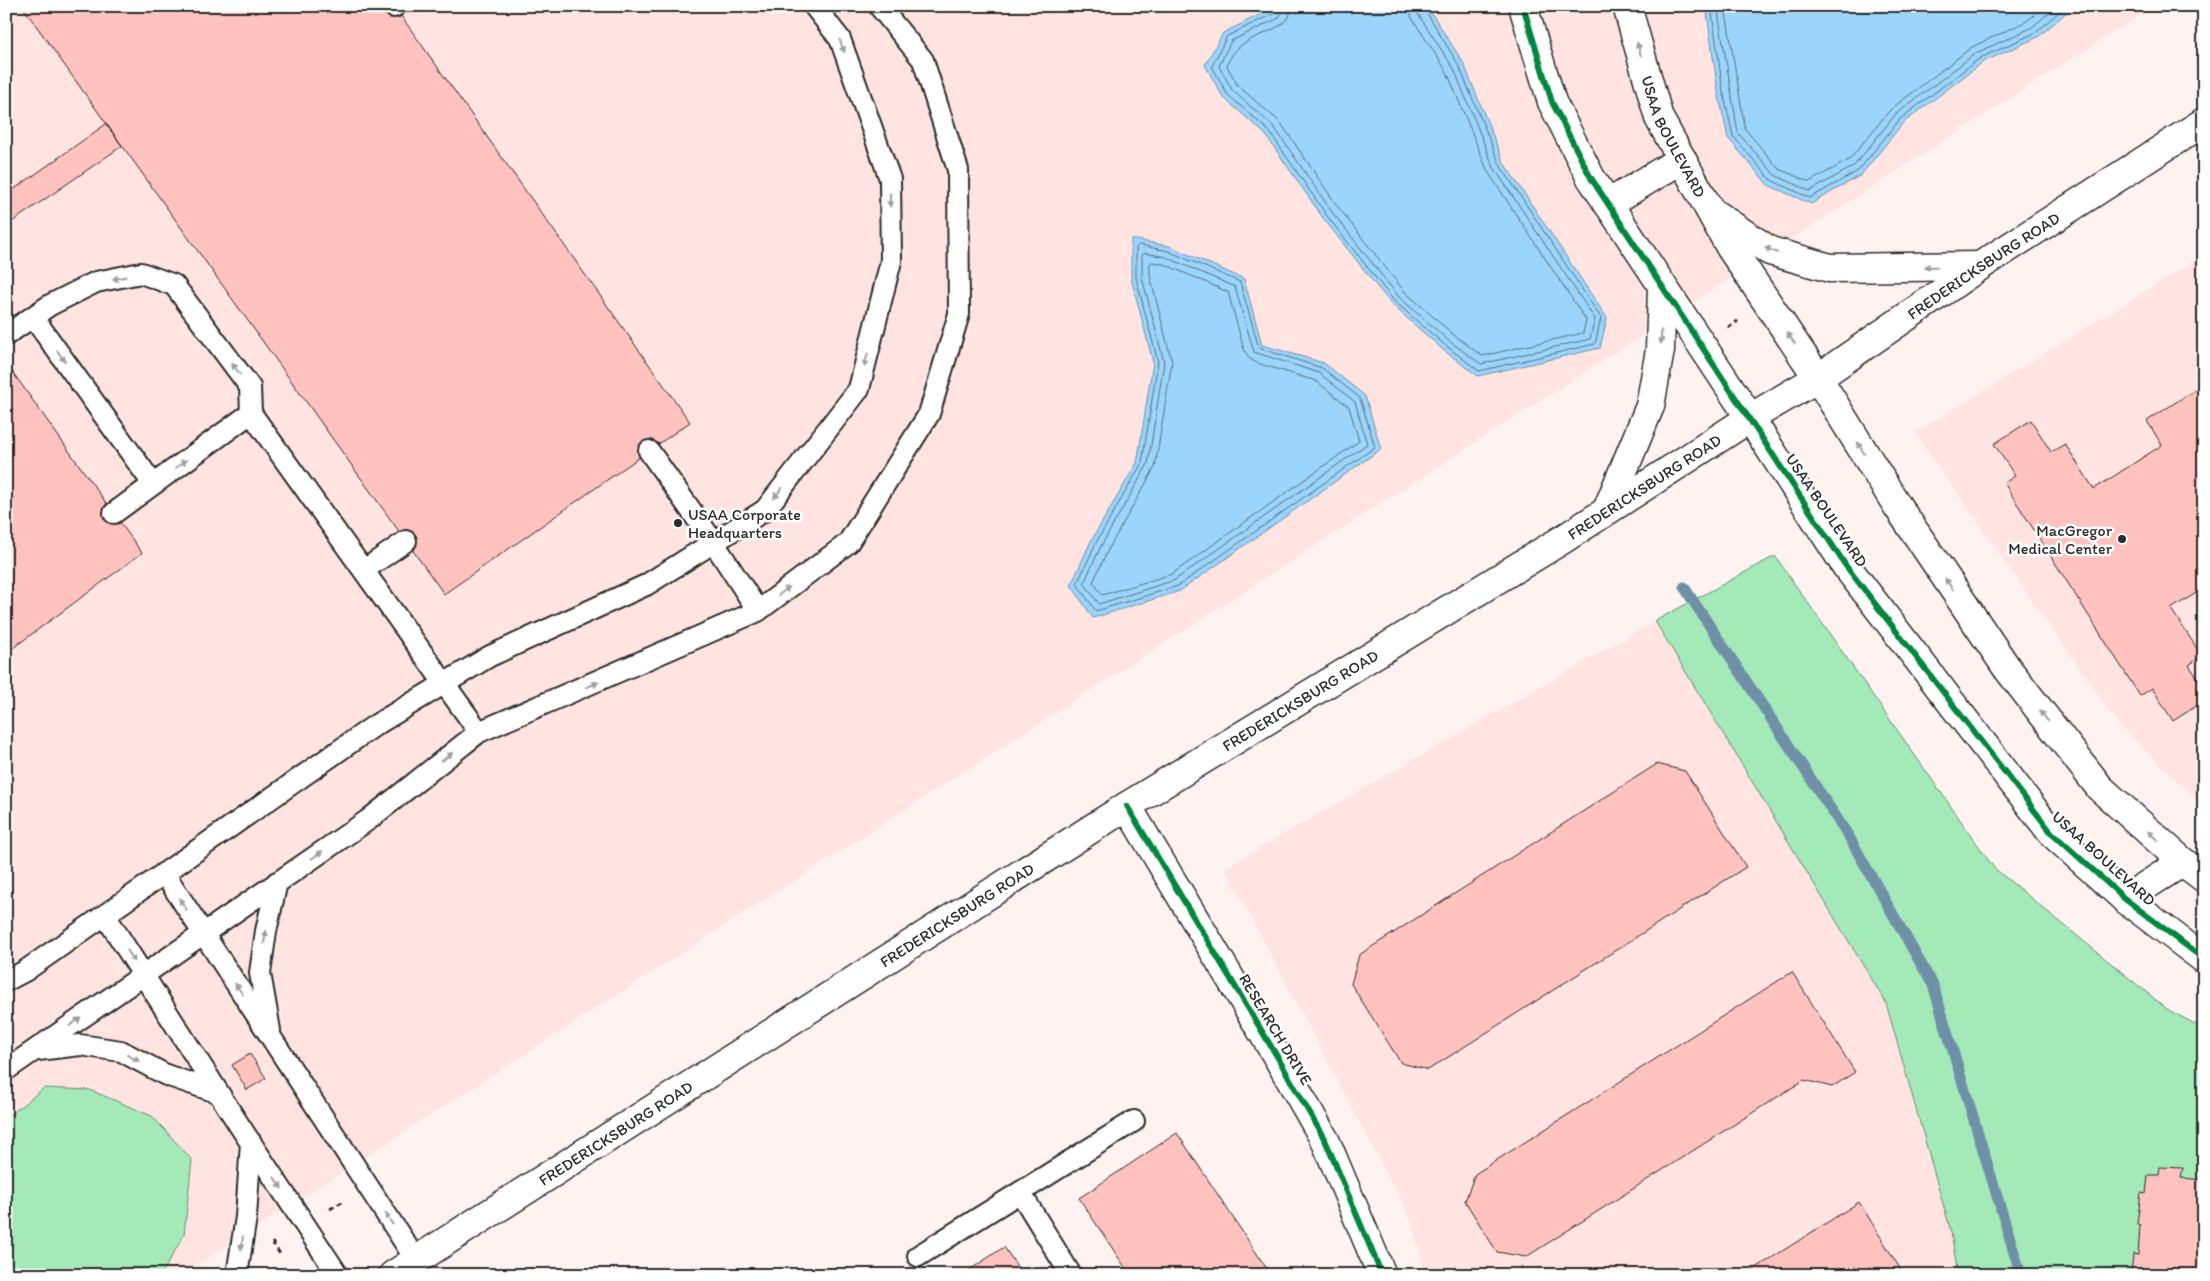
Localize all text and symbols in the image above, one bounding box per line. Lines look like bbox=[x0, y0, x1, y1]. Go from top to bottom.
one-way arrow bbox=[838, 39, 846, 54]
one-way arrow bbox=[1635, 42, 1643, 57]
street label: USAA BOULEVARD bbox=[1637, 73, 1710, 201]
one-way arrow bbox=[887, 192, 895, 208]
street label: FREDERICKSBURG ROAD bbox=[1904, 208, 2063, 323]
one-way arrow bbox=[1764, 246, 1778, 254]
one-way arrow bbox=[1923, 263, 1939, 271]
one-way arrow bbox=[110, 274, 126, 282]
one-way arrow bbox=[1656, 329, 1664, 345]
one-way arrow bbox=[1786, 331, 1796, 345]
one-way arrow bbox=[56, 350, 66, 363]
one-way arrow bbox=[862, 352, 870, 367]
one-way arrow bbox=[232, 362, 242, 375]
street label: FREDERICKSBURG ROAD bbox=[1564, 430, 1725, 544]
one-way arrow bbox=[1856, 441, 1865, 454]
street label: USAA BOULEVARD bbox=[1782, 450, 1872, 571]
one-way arrow bbox=[174, 458, 187, 469]
one-way arrow bbox=[773, 487, 783, 500]
place label: USAA Corporate Headquarters bbox=[688, 505, 801, 542]
marker: USAA Corporate Headquarters bbox=[672, 517, 684, 529]
place label: MacGregor Medical Center bbox=[2008, 521, 2113, 558]
marker: MacGregor Medical Center bbox=[2116, 533, 2128, 545]
one-way arrow bbox=[1945, 577, 1954, 590]
one-way arrow bbox=[777, 586, 790, 597]
street label: FREDERICKSBURG ROAD bbox=[1219, 646, 1382, 755]
one-way arrow bbox=[585, 680, 599, 688]
one-way arrow bbox=[2038, 710, 2049, 723]
one-way arrow bbox=[440, 751, 453, 762]
street label: USAA BOULEVARD bbox=[2048, 807, 2159, 910]
one-way arrow bbox=[2146, 830, 2159, 841]
one-way arrow bbox=[311, 850, 324, 860]
street label: FREDERICKSBURG ROAD bbox=[876, 859, 1038, 971]
one-way arrow bbox=[179, 897, 188, 910]
one-way arrow bbox=[262, 928, 270, 944]
one-way arrow bbox=[127, 949, 136, 962]
street label: RESEARCH DRIVE bbox=[1235, 970, 1316, 1088]
one-way arrow bbox=[234, 982, 244, 996]
one-way arrow bbox=[68, 1017, 82, 1027]
one-way arrow bbox=[126, 1054, 140, 1062]
street label: FREDERICKSBURG ROAD bbox=[535, 1077, 696, 1190]
one-way arrow bbox=[273, 1176, 283, 1190]
one-way arrow bbox=[385, 1212, 394, 1225]
one-way arrow bbox=[238, 1235, 246, 1251]

